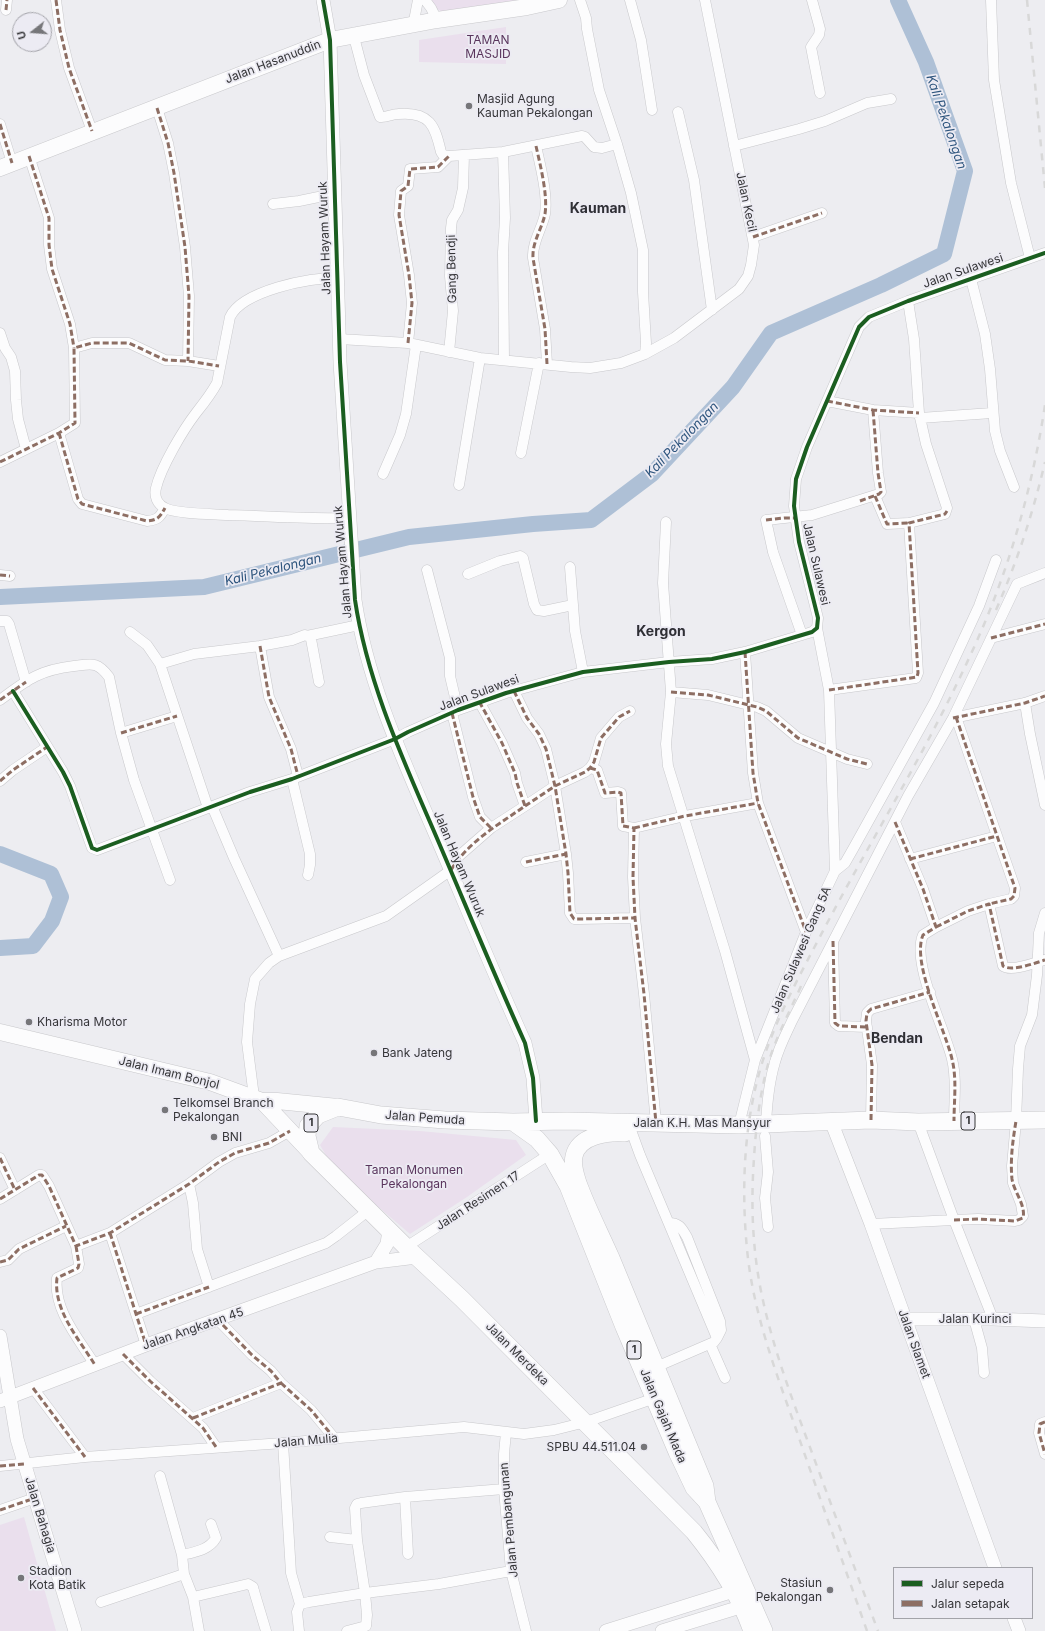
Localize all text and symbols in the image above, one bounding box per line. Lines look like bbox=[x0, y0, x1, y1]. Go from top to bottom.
north arrow bbox=[12, 12, 52, 52]
text: U bbox=[14, 29, 29, 41]
park label: TAMAN MASJID bbox=[465, 33, 511, 61]
street label: Jalan Hasanuddin bbox=[223, 37, 323, 87]
water label: Kali Pekalongan bbox=[923, 73, 969, 171]
place label: Masjid Agung Kauman Pekalongan bbox=[477, 92, 593, 120]
marker: Masjid Agung Kauman Pekalongan bbox=[464, 101, 474, 111]
street label: Jalan Kecil bbox=[733, 171, 759, 233]
street label: Jalan Hayam Wuruk bbox=[316, 181, 334, 295]
district label: Kauman bbox=[570, 201, 626, 217]
street label: Gang Bendji bbox=[444, 235, 460, 303]
street label: Jalan Sulawesi bbox=[921, 251, 1005, 291]
water label: Kali Pekalongan bbox=[642, 399, 722, 481]
street label: Jalan Hayam Wuruk bbox=[331, 505, 355, 619]
street label: Jalan Sulawesi bbox=[800, 521, 832, 607]
water label: Kali Pekalongan bbox=[223, 550, 323, 590]
district label: Kergon bbox=[636, 624, 686, 640]
street label: Jalan Sulawesi bbox=[437, 672, 521, 714]
street label: Jalan Hayam Wuruk bbox=[430, 809, 488, 919]
street label: Jalan Sulawesi Gang 5A bbox=[768, 884, 834, 1016]
place label: Kharisma Motor bbox=[37, 1015, 127, 1029]
marker: Kharisma Motor bbox=[24, 1017, 34, 1027]
district label: Bendan bbox=[871, 1031, 923, 1047]
place label: Bank Jateng bbox=[382, 1046, 452, 1060]
marker: Bank Jateng bbox=[369, 1048, 379, 1058]
street label: Jalan Imam Bonjol bbox=[117, 1054, 221, 1092]
place label: Telkomsel Branch Pekalongan bbox=[173, 1096, 273, 1124]
marker: Telkomsel Branch Pekalongan bbox=[160, 1105, 170, 1115]
street label: Jalan Pemuda bbox=[385, 1108, 465, 1128]
road number: 1 bbox=[961, 1112, 975, 1130]
road number: 1 bbox=[304, 1114, 318, 1132]
street label: Jalan K.H. Mas Mansyur bbox=[633, 1116, 771, 1130]
place label: BNI bbox=[222, 1130, 242, 1144]
marker: BNI bbox=[209, 1132, 219, 1142]
park label: Taman Monumen Pekalongan bbox=[365, 1163, 463, 1191]
street label: Jalan Resimen 17 bbox=[433, 1169, 523, 1233]
street label: Jalan Angkatan 45 bbox=[141, 1305, 245, 1353]
street label: Jalan Slamet bbox=[895, 1307, 933, 1381]
street label: Jalan Kurinci bbox=[939, 1312, 1011, 1326]
street label: Jalan Merdeka bbox=[482, 1319, 552, 1389]
road number: 1 bbox=[627, 1341, 641, 1359]
street label: Jalan Gajah Mada bbox=[637, 1367, 689, 1465]
street label: Jalan Mulia bbox=[273, 1431, 339, 1451]
place label: SPBU 44.511.04 bbox=[547, 1440, 636, 1454]
marker: SPBU 44.511.04 bbox=[639, 1442, 649, 1452]
street label: Jalan Pembangunan bbox=[497, 1462, 521, 1578]
street label: Jalan Bahagia bbox=[22, 1475, 58, 1555]
place label: Stadion Kota Batik bbox=[29, 1564, 86, 1592]
legend bbox=[893, 1567, 1033, 1619]
marker: Stadion Kota Batik bbox=[16, 1573, 26, 1583]
place label: Stasiun Pekalongan bbox=[756, 1576, 822, 1604]
text: Jalur sepeda bbox=[931, 1576, 1004, 1591]
marker: Stasiun Pekalongan bbox=[825, 1585, 835, 1595]
text: Jalan setapak bbox=[931, 1596, 1010, 1611]

